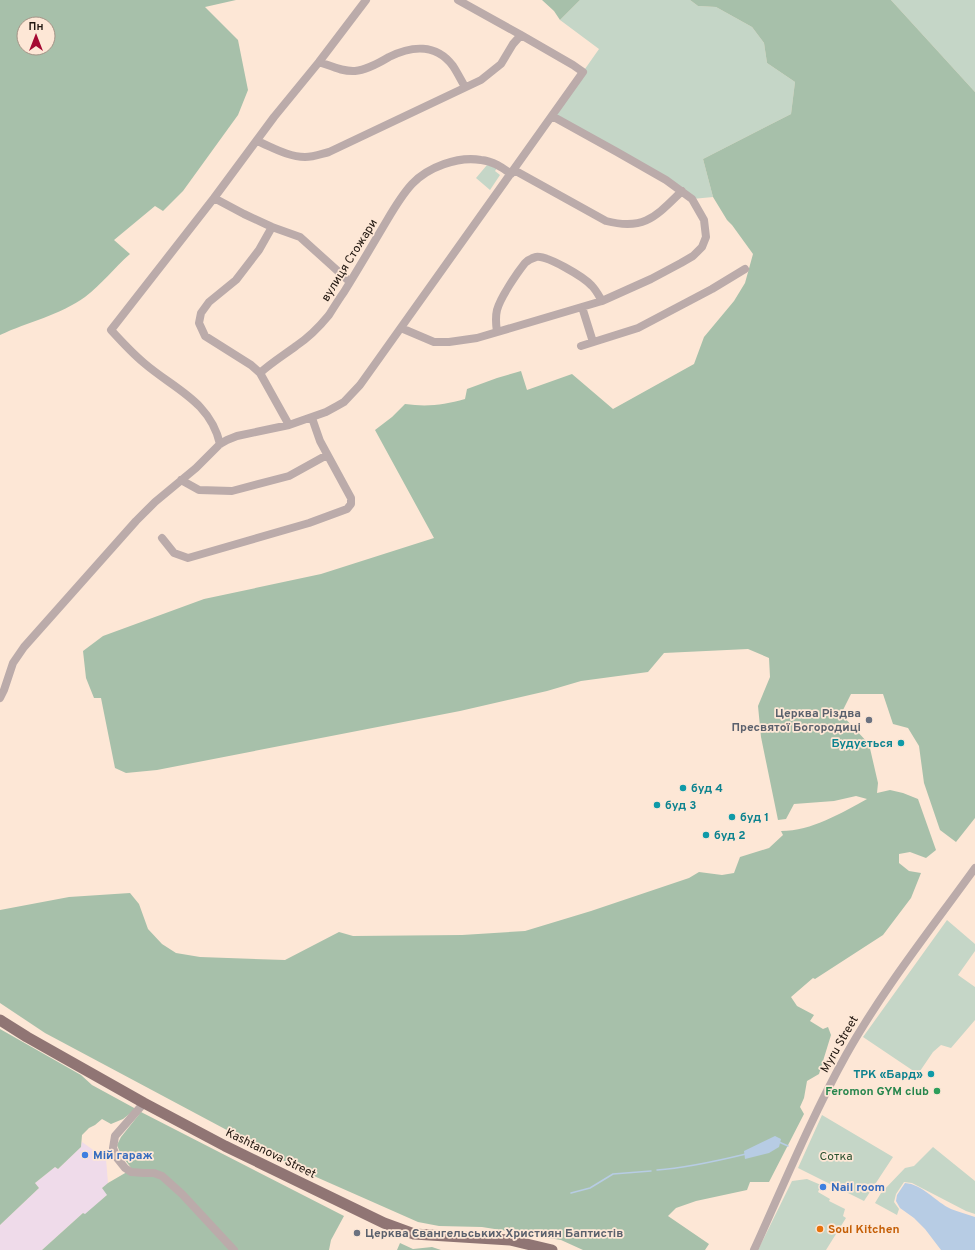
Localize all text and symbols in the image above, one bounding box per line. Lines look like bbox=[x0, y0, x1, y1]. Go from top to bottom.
north arrow bbox=[16, 16, 56, 56]
text: Пн bbox=[29, 20, 43, 34]
street label: вулиця Стожари bbox=[318, 216, 382, 305]
place label: Церква Різдва Пресвятої Богородиці bbox=[731, 706, 861, 736]
marker: Церква Різдва Пресвятої Богородиці bbox=[864, 715, 874, 725]
place label: Будується bbox=[831, 736, 893, 752]
marker: Будується bbox=[896, 738, 906, 748]
place label: буд 4 bbox=[691, 781, 723, 797]
marker: буд 4 bbox=[678, 783, 688, 793]
place label: буд 3 bbox=[665, 798, 697, 814]
marker: буд 3 bbox=[652, 800, 662, 810]
place label: буд 1 bbox=[740, 810, 769, 826]
marker: буд 1 bbox=[727, 812, 737, 822]
place label: буд 2 bbox=[714, 828, 746, 844]
marker: буд 2 bbox=[701, 830, 711, 840]
street label: Myru Street bbox=[817, 1013, 863, 1076]
place label: ТРК «Бард» bbox=[853, 1067, 923, 1083]
marker: ТРК «Бард» bbox=[926, 1069, 936, 1079]
place label: Feromon GYM club bbox=[825, 1084, 929, 1100]
marker: Feromon GYM club bbox=[932, 1086, 942, 1096]
street label: Kashtanova Street bbox=[223, 1125, 318, 1183]
place label: Мій гараж bbox=[93, 1148, 153, 1164]
park label: Сотка bbox=[819, 1149, 853, 1165]
marker: Мій гараж bbox=[80, 1150, 90, 1160]
place label: Nail room bbox=[831, 1180, 885, 1196]
marker: Nail room bbox=[818, 1182, 828, 1192]
place label: Soul Kitchen bbox=[828, 1222, 900, 1238]
marker: Soul Kitchen bbox=[815, 1224, 825, 1234]
place label: Церква Євангельських Християн Баптистів bbox=[365, 1226, 623, 1242]
marker: Церква Євангельських Християн Баптистів bbox=[352, 1228, 362, 1238]

